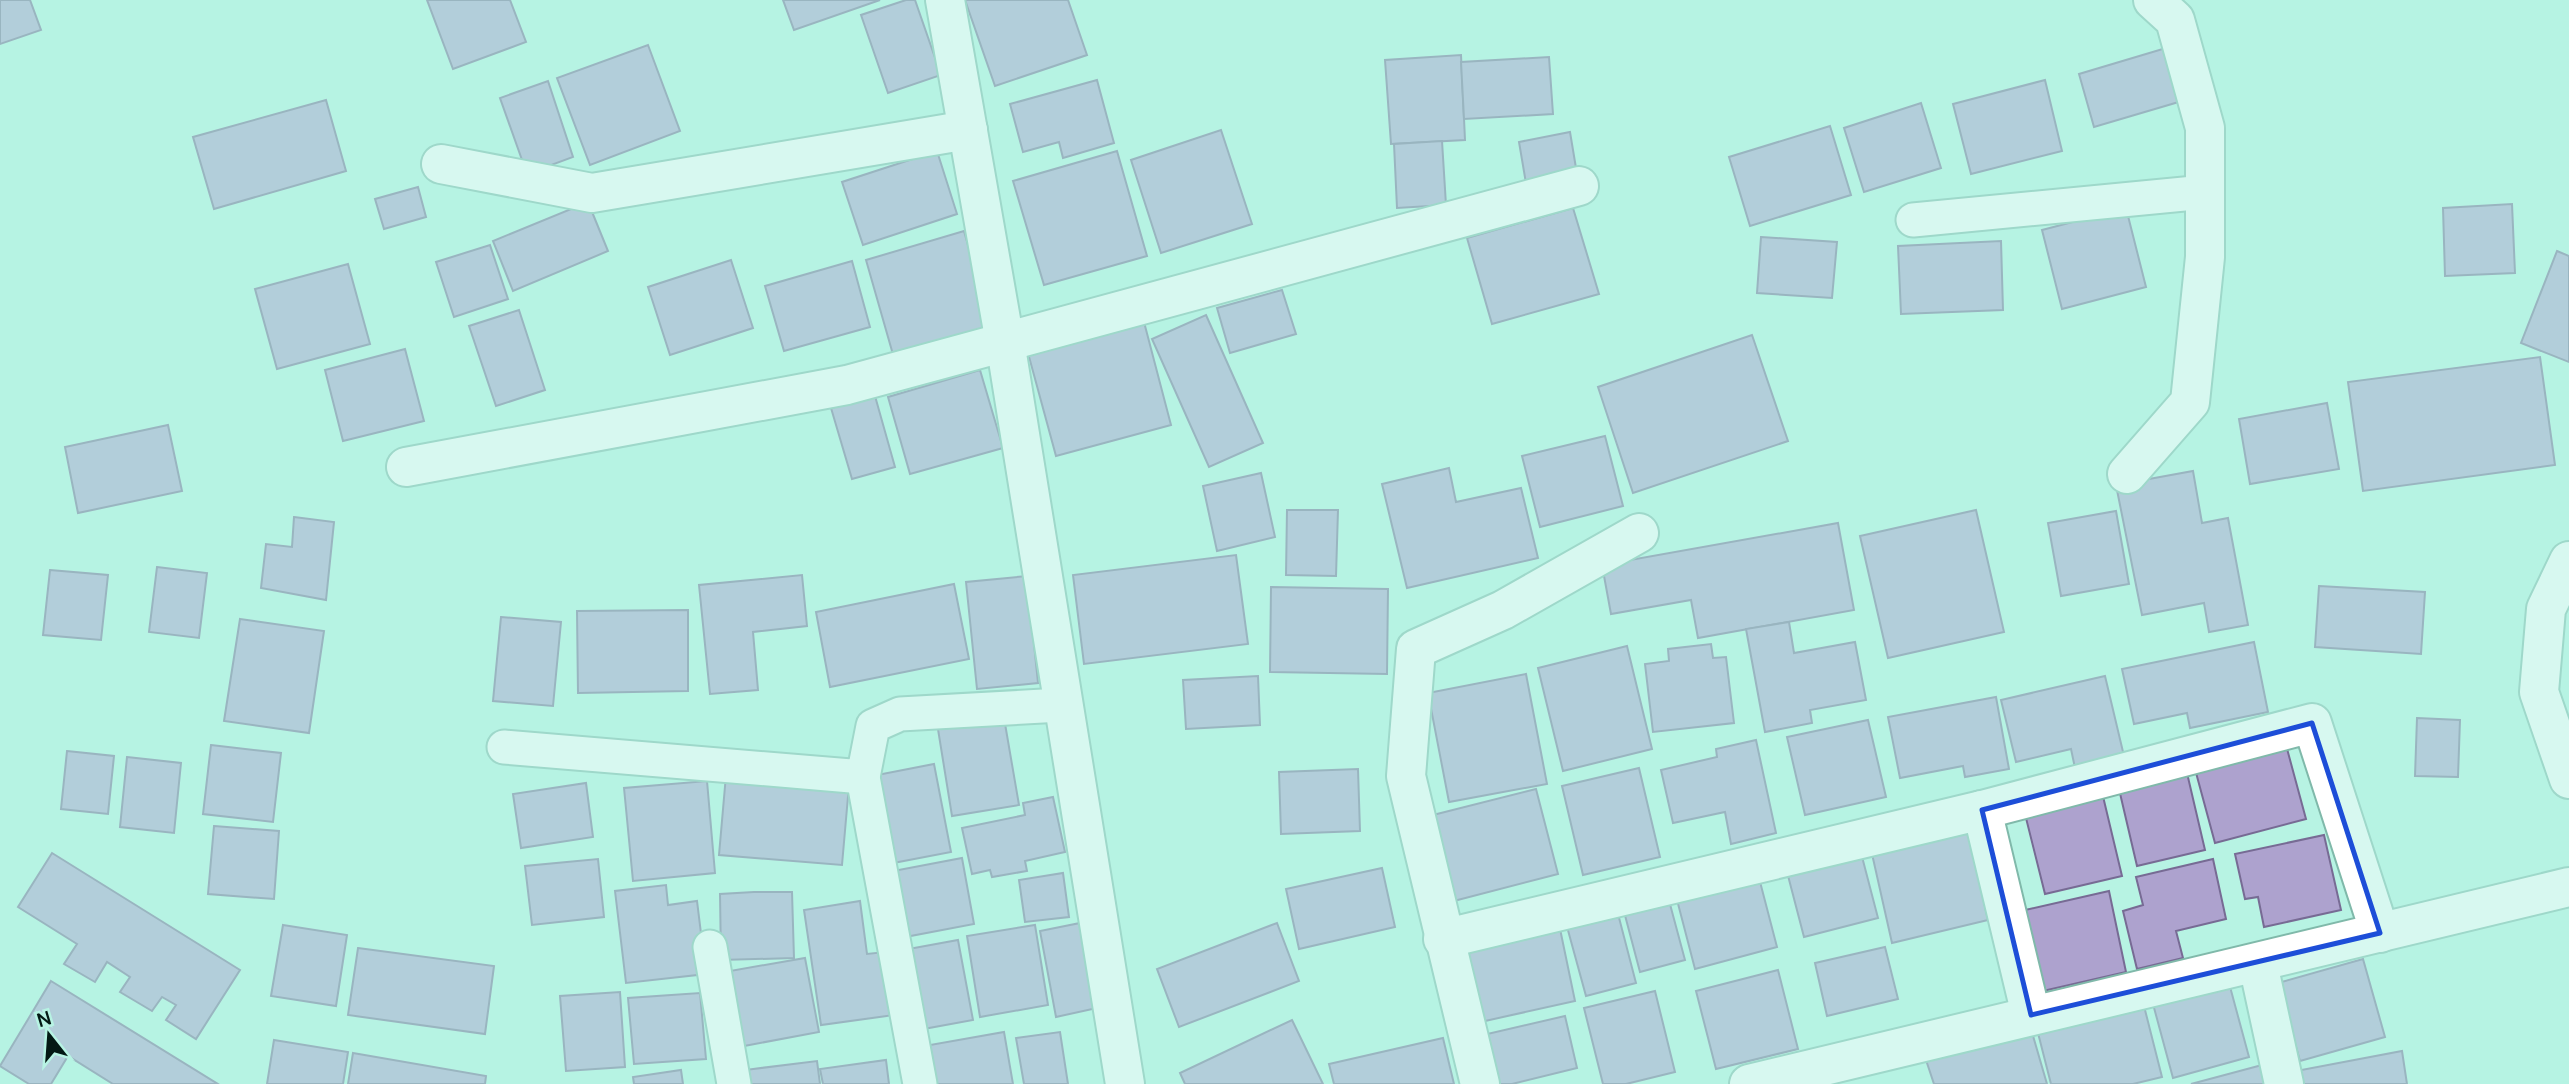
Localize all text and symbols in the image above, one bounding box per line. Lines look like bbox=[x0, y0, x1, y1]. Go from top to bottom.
north arrow bbox=[14, 1000, 84, 1070]
text: N bbox=[34, 1004, 54, 1033]

